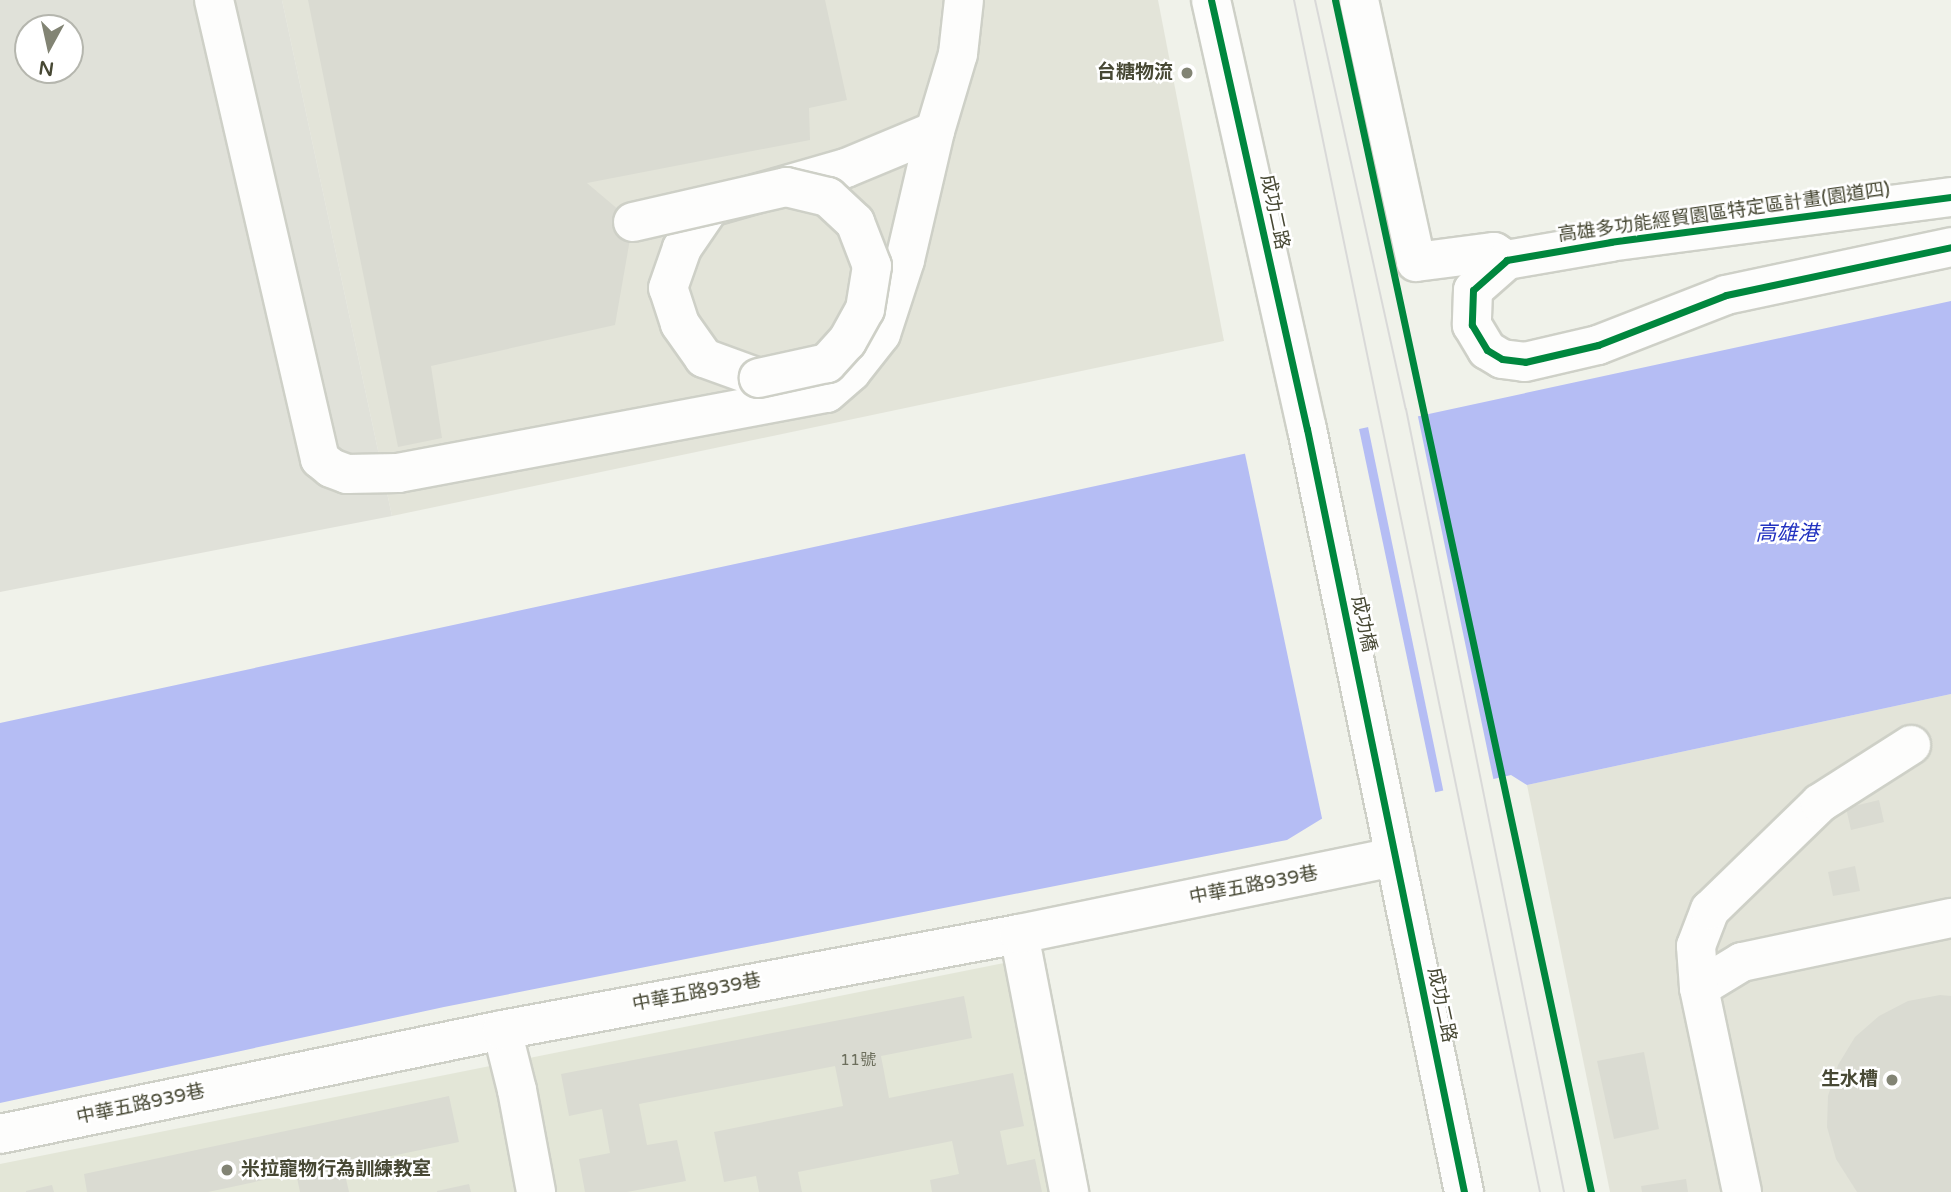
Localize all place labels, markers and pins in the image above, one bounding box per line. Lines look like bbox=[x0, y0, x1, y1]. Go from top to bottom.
place label: 台糖物流 bbox=[1097, 62, 1173, 84]
marker: 台糖物流 bbox=[1179, 65, 1195, 81]
place label: 生水槽 bbox=[1821, 1069, 1878, 1091]
marker: 生水槽 bbox=[1884, 1072, 1900, 1088]
place label: 米拉寵物行為訓練教室 bbox=[241, 1159, 431, 1181]
marker: 米拉寵物行為訓練教室 bbox=[219, 1162, 235, 1178]

